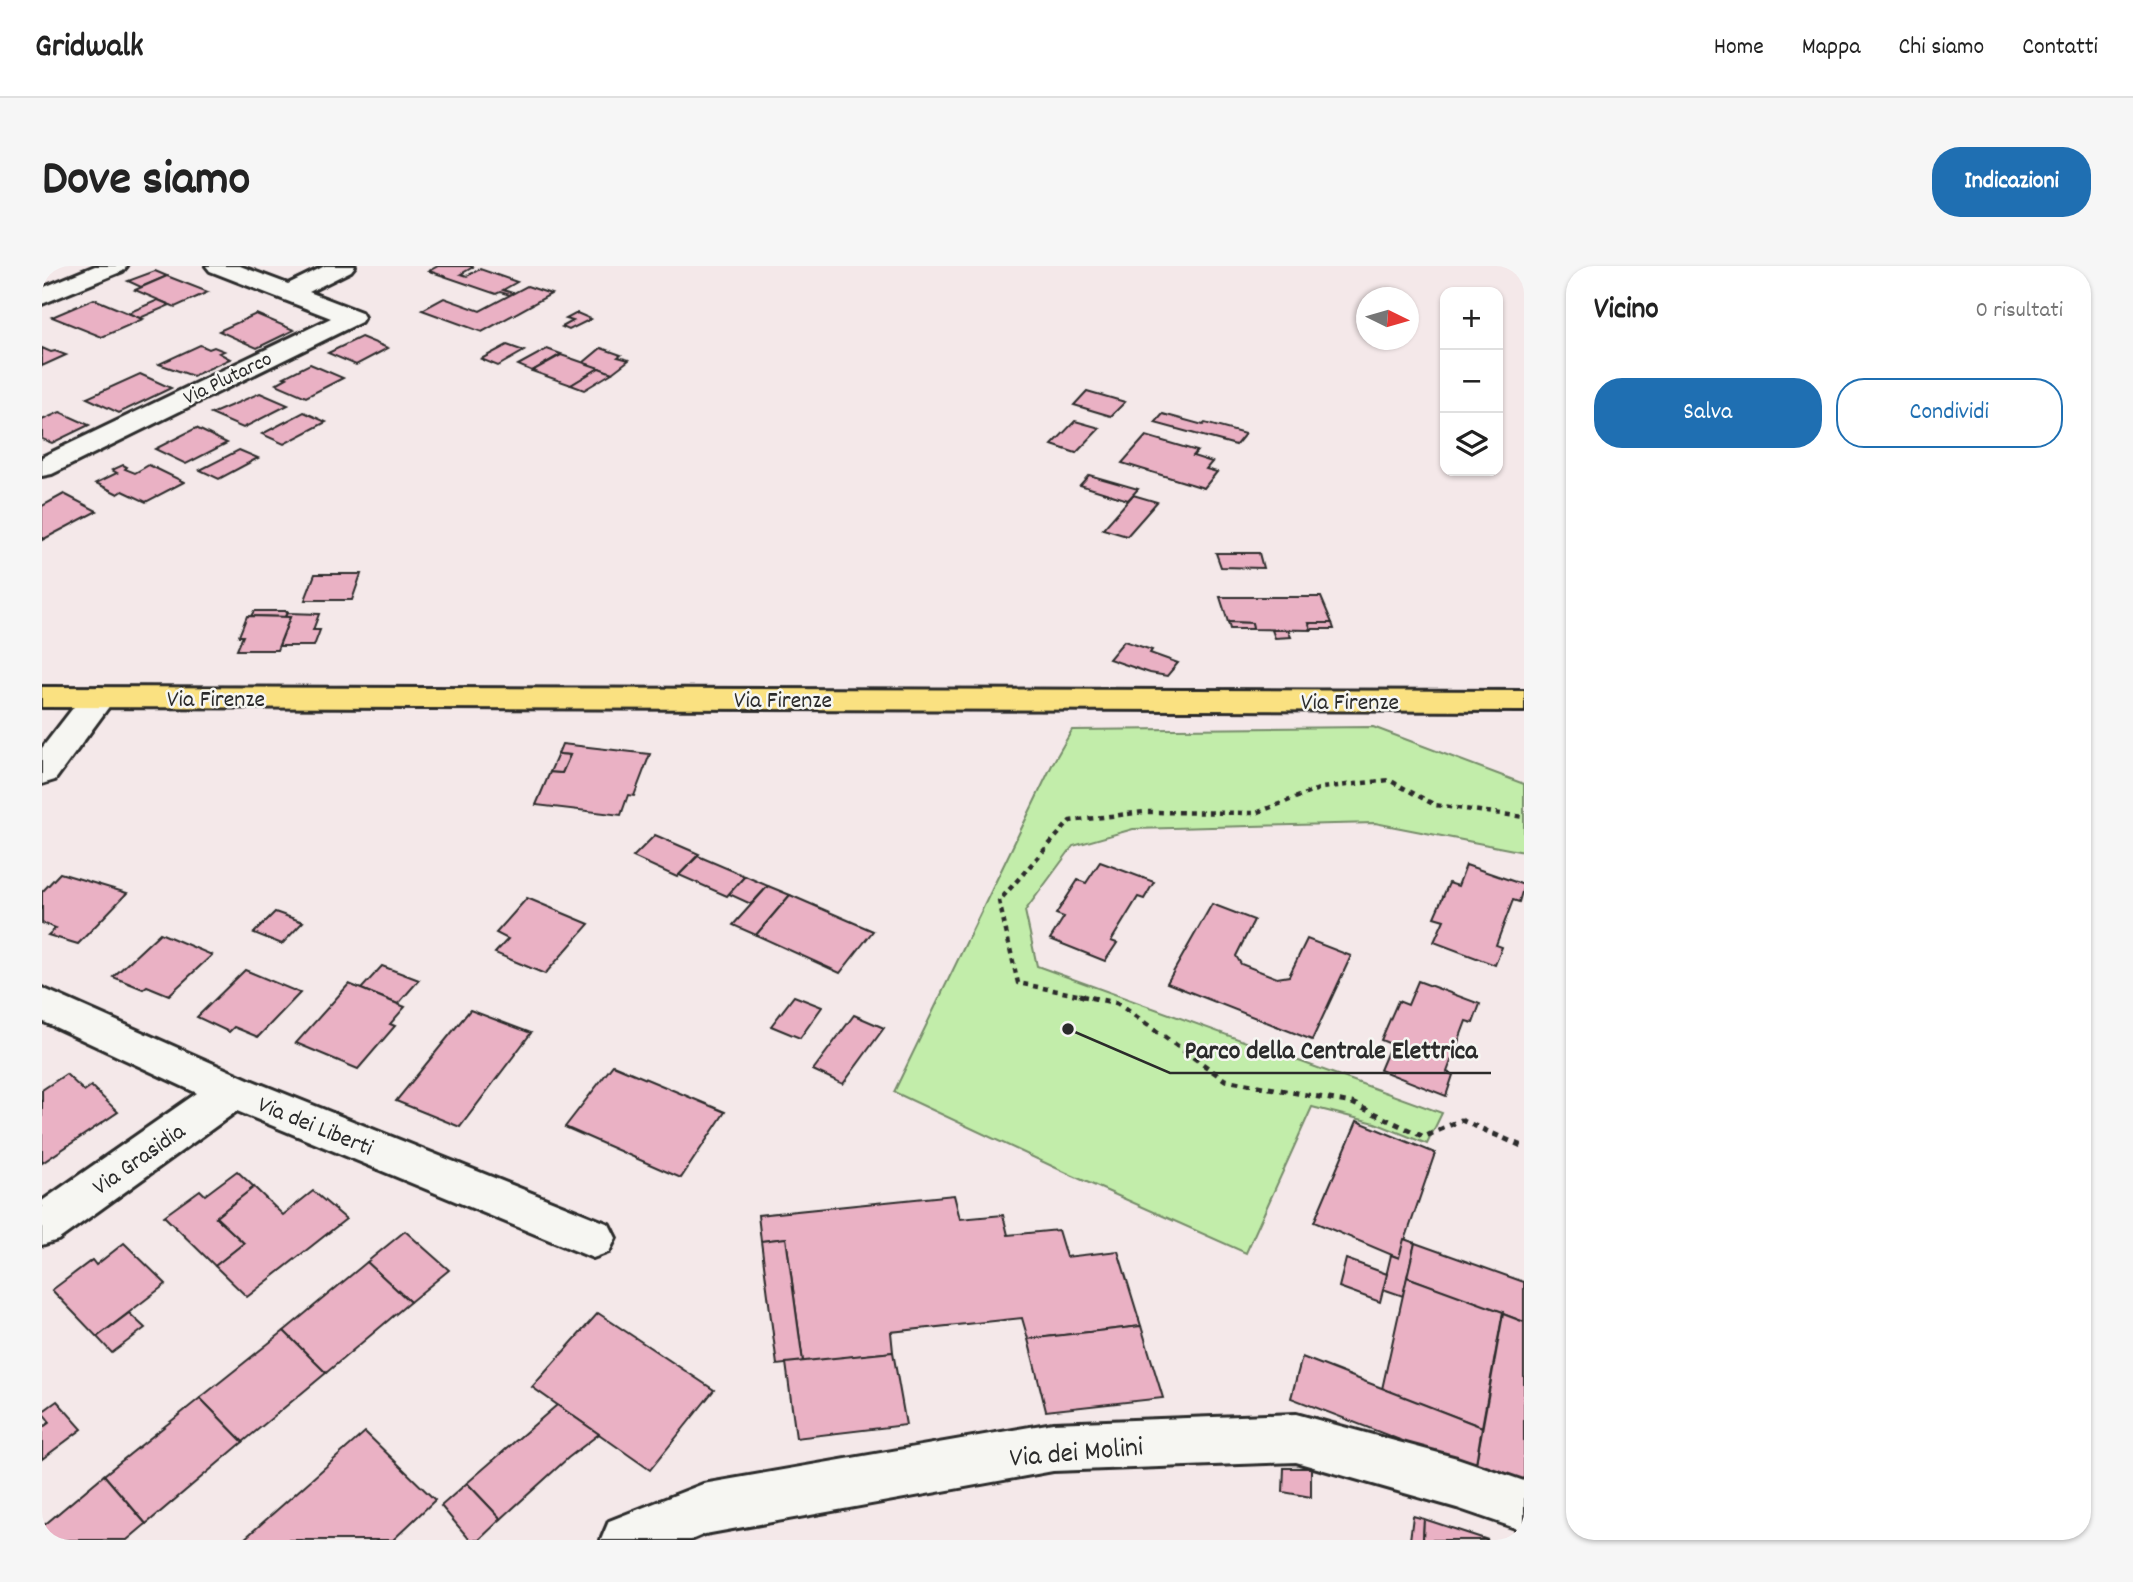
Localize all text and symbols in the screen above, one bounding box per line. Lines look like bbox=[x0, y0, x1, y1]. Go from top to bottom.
text: Gridwalk bbox=[35, 25, 144, 72]
text: Home bbox=[1714, 31, 1764, 65]
text: Mappa bbox=[1802, 31, 1861, 65]
text: Chi siamo bbox=[1899, 31, 1984, 65]
text: Contatti bbox=[2022, 31, 2098, 65]
text: Dove siamo bbox=[42, 147, 250, 217]
button: Indicazioni bbox=[1932, 147, 2091, 217]
north arrow bbox=[1356, 287, 1419, 350]
map controls bbox=[1440, 287, 1503, 476]
button: + bbox=[1440, 287, 1503, 350]
text: Vicino bbox=[1594, 290, 1659, 333]
text: 0 risultati bbox=[1975, 295, 2063, 328]
street label: Via Plutarco bbox=[179, 345, 278, 414]
button: − bbox=[1440, 350, 1503, 413]
button: Salva bbox=[1594, 378, 1822, 448]
button: Condividi bbox=[1836, 378, 2063, 448]
button: layers bbox=[1440, 413, 1503, 476]
street label: Via Firenze bbox=[167, 684, 265, 718]
street label: Via Firenze bbox=[734, 685, 832, 719]
street label: Via Firenze bbox=[1301, 687, 1399, 721]
callout: Parco della Centrale Elettrica bbox=[1170, 1026, 1491, 1073]
text: Parco della Centrale Elettrica bbox=[1185, 1034, 1478, 1071]
street label: Via dei Liberti bbox=[252, 1089, 378, 1166]
street label: Via Grasidia bbox=[86, 1116, 194, 1205]
street label: Via dei Molini bbox=[1008, 1429, 1145, 1481]

